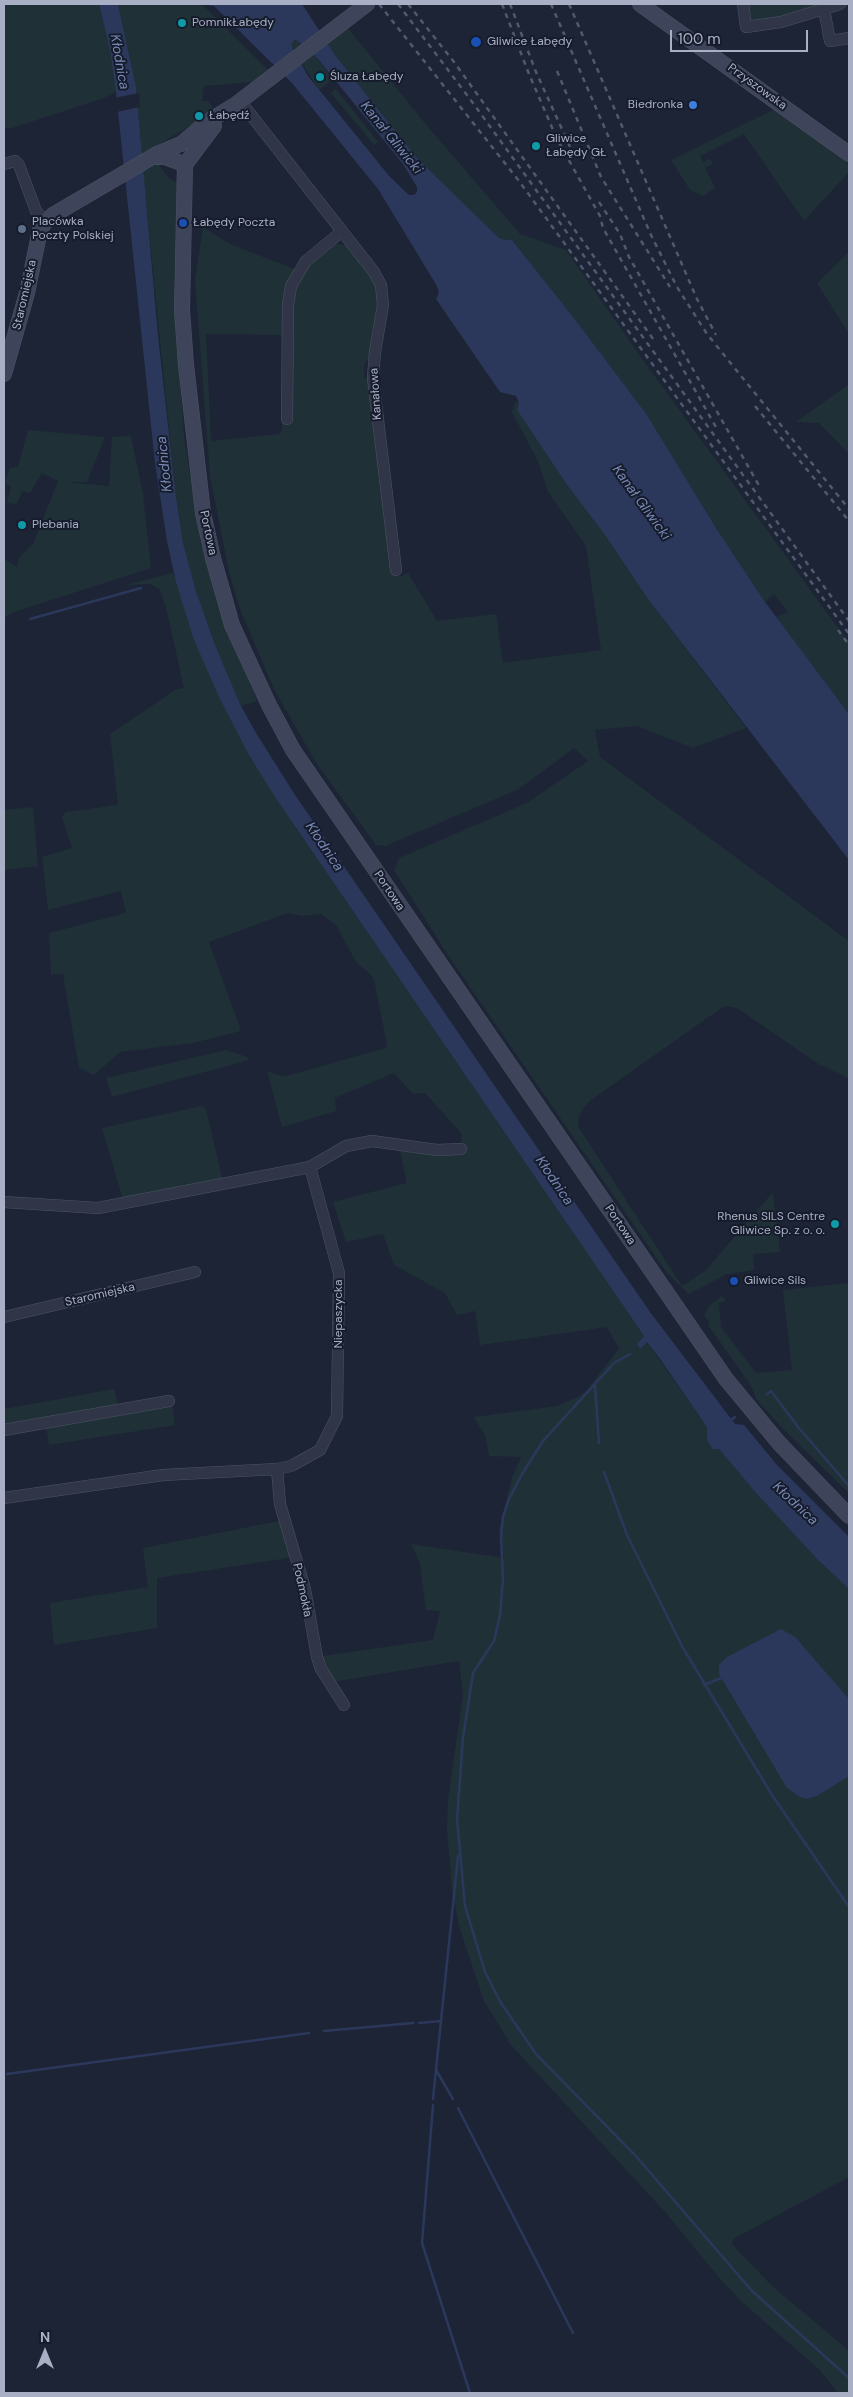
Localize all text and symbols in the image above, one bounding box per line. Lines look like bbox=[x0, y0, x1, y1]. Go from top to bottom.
place label: PomnikŁabędy bbox=[192, 16, 274, 30]
marker: PomnikŁabędy bbox=[176, 17, 188, 29]
scale bar bbox=[673, 20, 810, 52]
text: 100 m bbox=[678, 29, 721, 49]
water label: Kłodnica bbox=[106, 33, 132, 91]
marker: Gliwice Łabędy bbox=[469, 35, 483, 49]
place label: Gliwice Łabędy bbox=[487, 35, 572, 49]
street label: Przyszowska bbox=[725, 61, 789, 113]
place label: Śluza Łabędy bbox=[330, 70, 403, 84]
marker: Śluza Łabędy bbox=[314, 71, 326, 83]
water label: Kanał Gliwicki bbox=[357, 98, 425, 178]
place label: Biedronka bbox=[628, 98, 683, 112]
marker: Biedronka bbox=[687, 99, 699, 111]
place label: Łabędź bbox=[209, 109, 250, 123]
marker: Łabędź bbox=[193, 110, 205, 122]
place label: Gliwice Łabędy GŁ bbox=[546, 132, 607, 160]
marker: Gliwice Łabędy GŁ bbox=[530, 140, 542, 152]
place label: Placówka Poczty Polskiej bbox=[32, 215, 114, 243]
place label: Łabędy Poczta bbox=[193, 216, 275, 230]
marker: Łabędy Poczta bbox=[177, 217, 189, 229]
marker: Placówka Poczty Polskiej bbox=[16, 223, 28, 235]
street label: Staromiejska bbox=[10, 259, 40, 331]
street label: Kanałowa bbox=[367, 368, 385, 420]
water label: Kłodnica bbox=[154, 435, 176, 493]
water label: Kanał Gliwicki bbox=[608, 462, 674, 544]
street label: Portowa bbox=[196, 509, 220, 557]
place label: Plebania bbox=[32, 518, 79, 532]
marker: Plebania bbox=[16, 519, 28, 531]
water label: Kłodnica bbox=[301, 819, 347, 875]
street label: Portowa bbox=[370, 868, 408, 914]
water label: Kłodnica bbox=[531, 1153, 577, 1209]
street label: Portowa bbox=[601, 1202, 639, 1248]
place label: Rhenus SILS Centre Gliwice Sp. z o. o. bbox=[717, 1210, 825, 1238]
marker: Rhenus SILS Centre Gliwice Sp. z o. o. bbox=[829, 1218, 841, 1230]
place label: Gliwice Sils bbox=[744, 1274, 806, 1288]
marker: Gliwice Sils bbox=[728, 1275, 740, 1287]
street label: Niepaszycka bbox=[332, 1279, 346, 1349]
street label: Staromiejska bbox=[64, 1280, 136, 1310]
water label: Kłodnica bbox=[769, 1479, 821, 1529]
street label: Podmokła bbox=[289, 1562, 315, 1618]
north arrow bbox=[20, 2327, 70, 2377]
text: N bbox=[40, 2328, 50, 2346]

